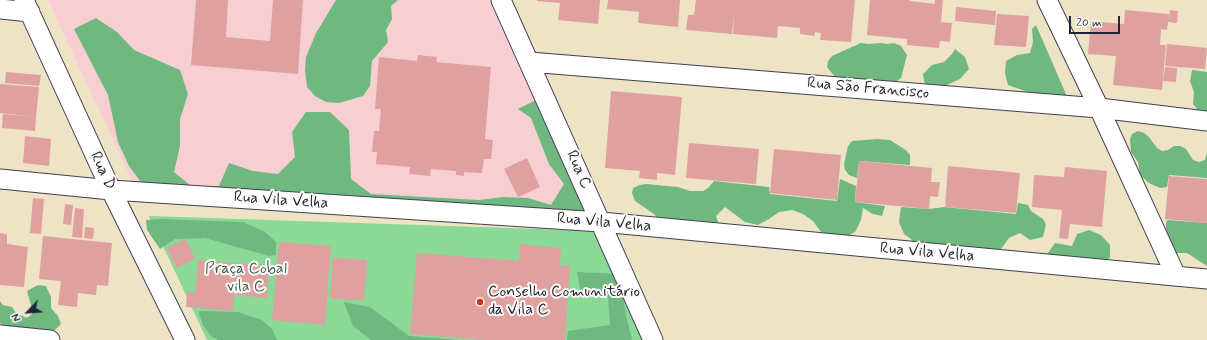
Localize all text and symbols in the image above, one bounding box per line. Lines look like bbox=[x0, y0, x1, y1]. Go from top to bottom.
scale bar bbox=[1071, 8, 1122, 34]
text: 20 m bbox=[1076, 15, 1102, 31]
street label: Rua São Francisco bbox=[806, 74, 930, 104]
street label: Rua C bbox=[561, 148, 595, 192]
street label: Rua D bbox=[85, 149, 119, 193]
street label: Rua Vila Velha bbox=[233, 188, 329, 214]
street label: Rua Vila Velha bbox=[556, 209, 652, 237]
street label: Rua Vila Velha bbox=[879, 239, 975, 267]
park label: Praça Cobal vila C bbox=[205, 260, 287, 298]
place label: Conselho Comunitário da Vila C bbox=[488, 283, 640, 321]
north arrow bbox=[8, 292, 48, 332]
marker: Conselho Comunitário da Vila C bbox=[475, 297, 485, 307]
text: N bbox=[9, 311, 25, 323]

